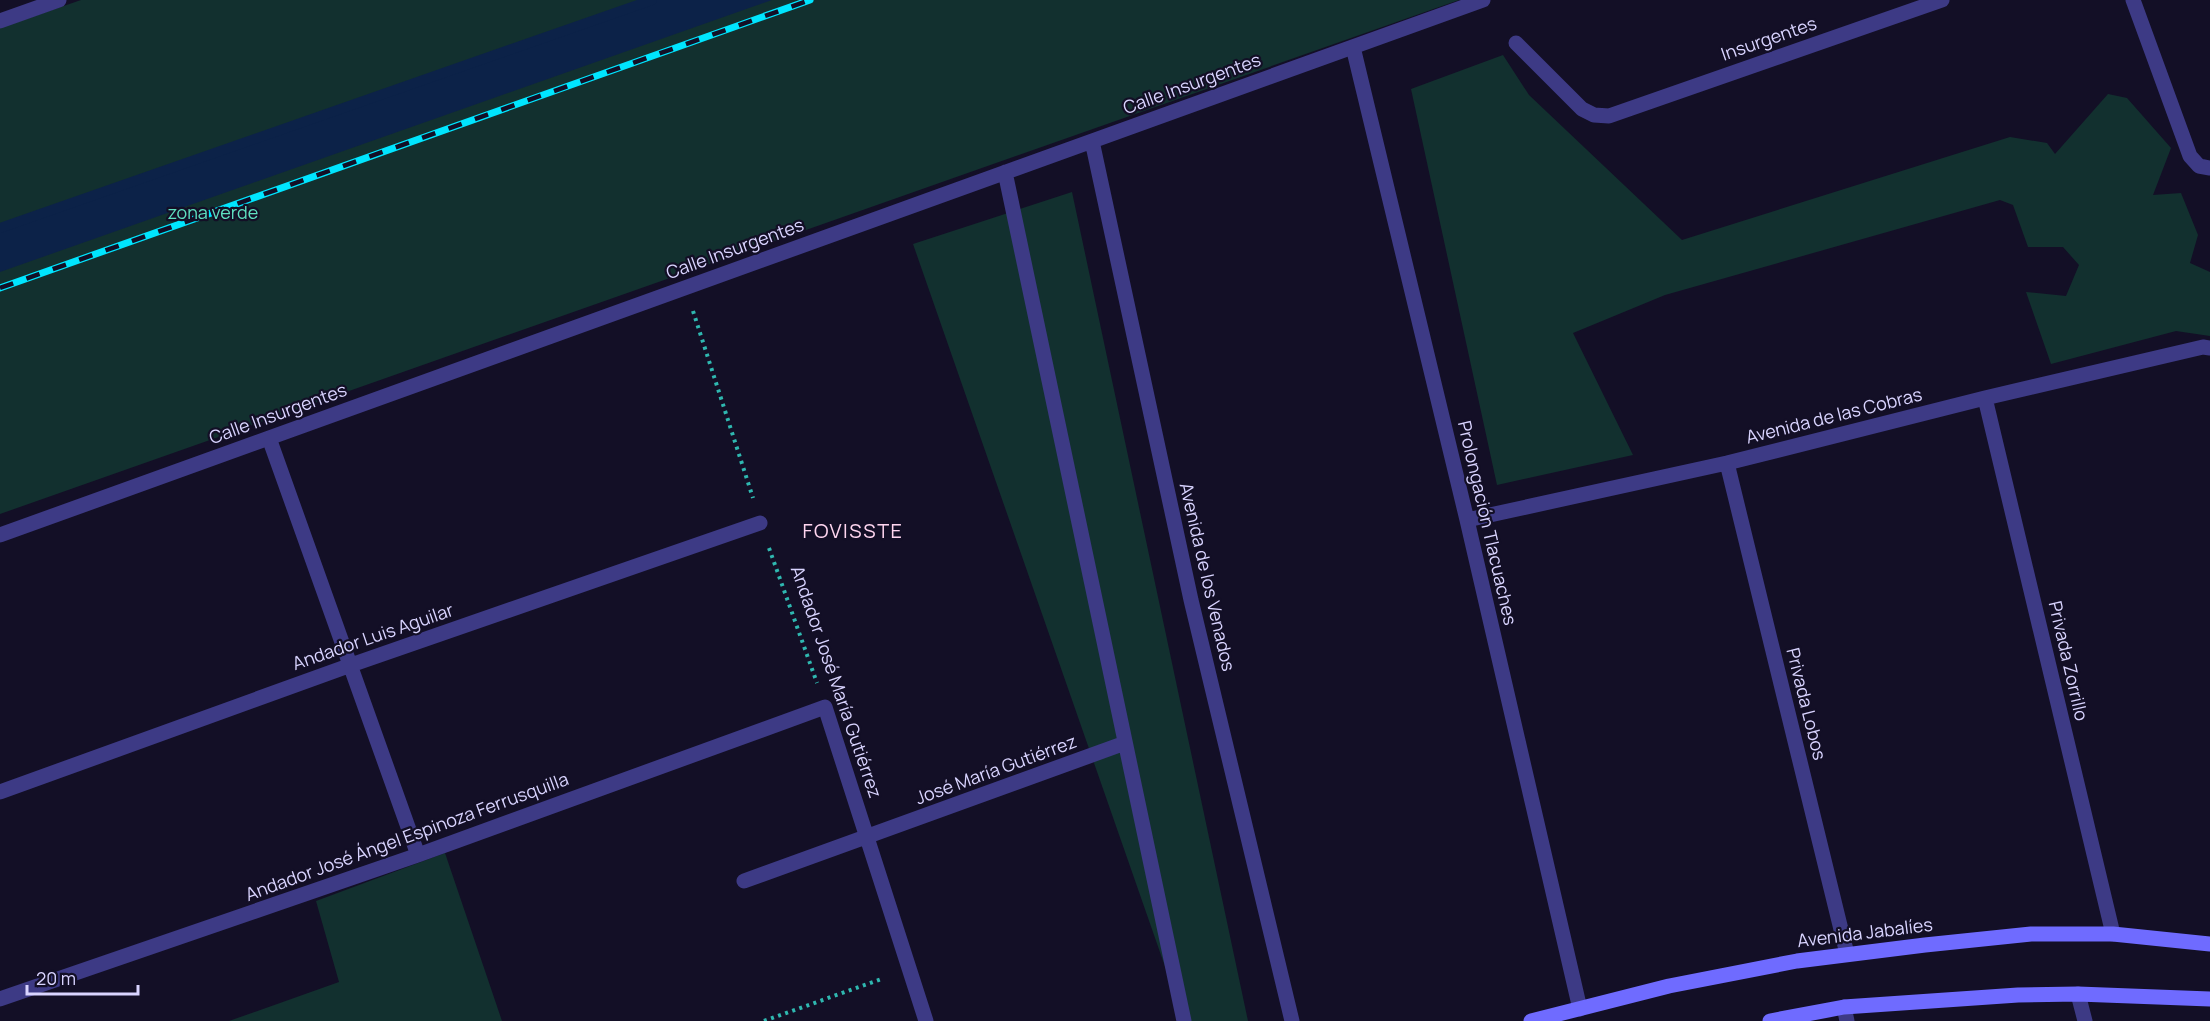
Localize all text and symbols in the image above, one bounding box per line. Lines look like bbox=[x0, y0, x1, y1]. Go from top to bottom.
street label: Insurgentes bbox=[1718, 10, 1820, 66]
street label: Calle Insurgentes bbox=[1119, 47, 1264, 119]
park label: zona verde bbox=[168, 200, 258, 224]
street label: Calle Insurgentes bbox=[662, 212, 807, 284]
street label: Calle Insurgentes bbox=[205, 377, 350, 449]
street label: Avenida de las Cobras bbox=[1743, 382, 1924, 449]
street label: Prolongación Tlacuaches bbox=[1453, 418, 1523, 627]
street label: Avenida de los Venados bbox=[1175, 480, 1241, 673]
district label: FOVISSTE bbox=[803, 517, 903, 544]
street label: Andador José María Gutiérrez bbox=[786, 562, 888, 801]
street label: Andador Luis Aguilar bbox=[289, 597, 457, 675]
street label: Privada Zorrillo bbox=[2044, 598, 2094, 723]
street label: Privada Lobos bbox=[1781, 645, 1833, 762]
street label: José María Gutiérrez bbox=[912, 729, 1080, 809]
street label: Andador José Ángel Espinoza Ferrusquilla bbox=[242, 766, 572, 906]
street label: Avenida Jabalíes bbox=[1796, 912, 1934, 952]
scale bar bbox=[27, 958, 138, 996]
text: 20 m bbox=[36, 966, 76, 990]

